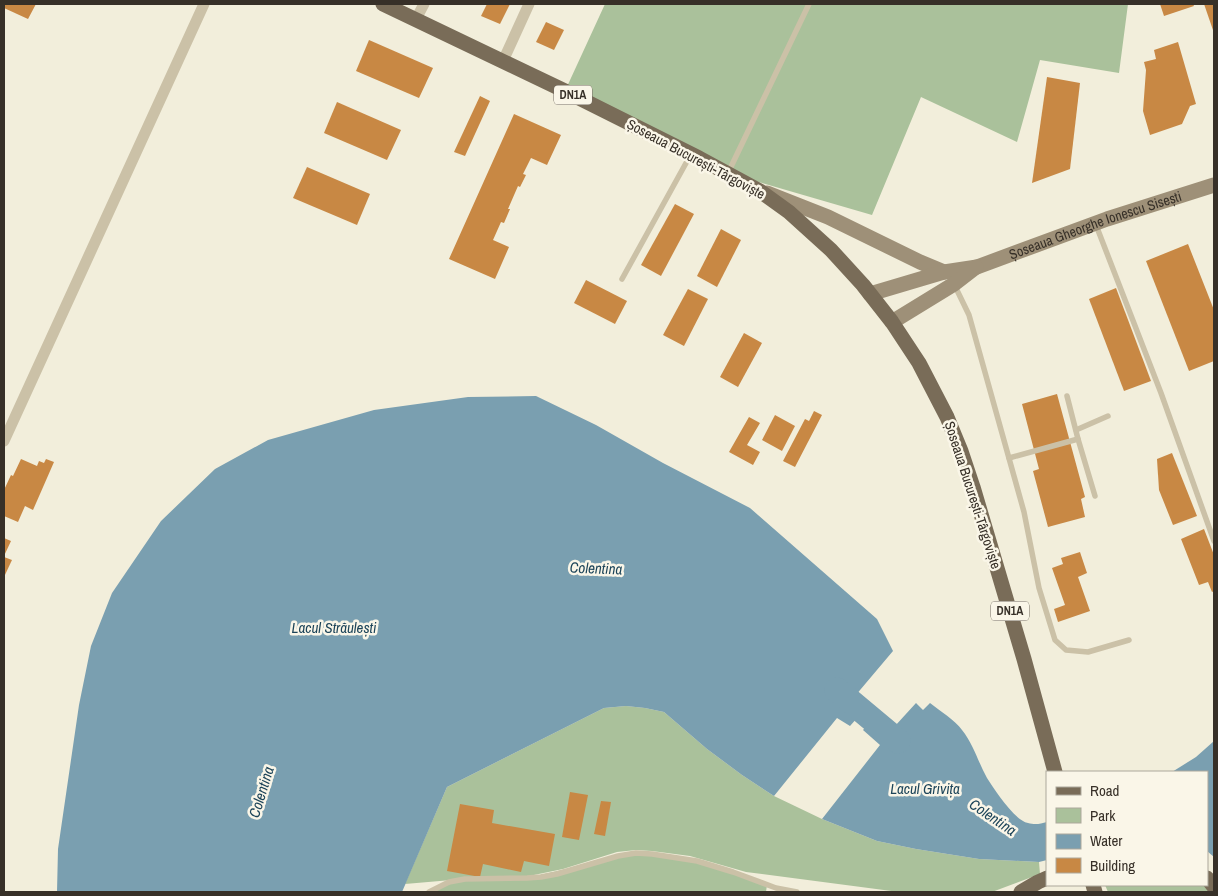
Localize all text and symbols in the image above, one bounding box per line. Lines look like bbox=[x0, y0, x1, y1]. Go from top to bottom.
road number: DN1A bbox=[554, 86, 592, 104]
street label: Șoseaua București-Târgoviște bbox=[624, 115, 768, 203]
street label: Șoseaua Gheorghe Ionescu Sisești bbox=[1006, 187, 1184, 263]
street label: Șoseaua București-Târgoviște bbox=[941, 419, 1005, 571]
water label: Colentina bbox=[569, 557, 623, 579]
road number: DN1A bbox=[991, 602, 1029, 620]
water label: Lacul Străulești bbox=[292, 617, 377, 638]
water label: Colentina bbox=[243, 764, 279, 820]
legend bbox=[1046, 771, 1208, 886]
water label: Lacul Grivița bbox=[890, 778, 960, 799]
text: Road bbox=[1090, 780, 1119, 801]
water label: Colentina bbox=[965, 794, 1021, 841]
text: Park bbox=[1090, 805, 1116, 826]
text: Water bbox=[1090, 830, 1122, 851]
text: Building bbox=[1090, 855, 1135, 876]

